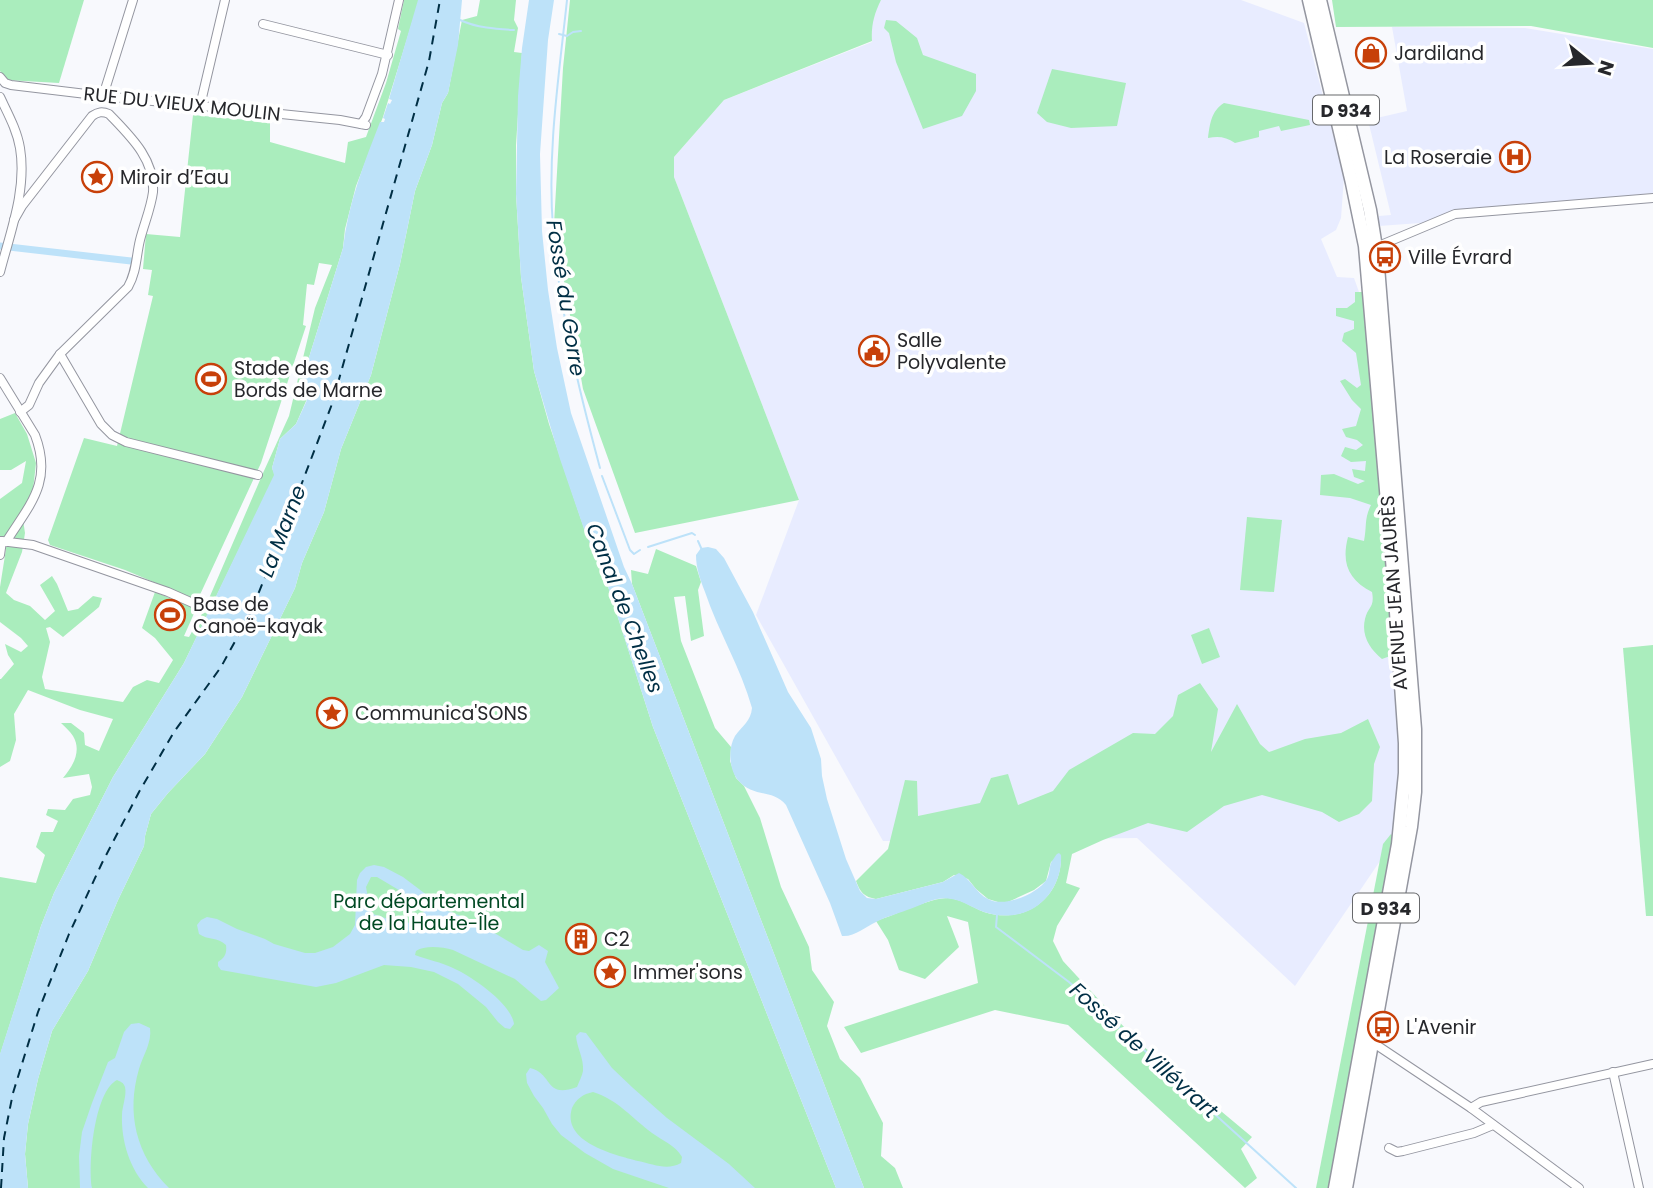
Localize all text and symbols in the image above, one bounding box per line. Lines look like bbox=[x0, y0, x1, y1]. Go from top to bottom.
north arrow bbox=[1555, 28, 1625, 98]
shop icon: Jardiland bbox=[1354, 36, 1388, 70]
place label: Jardiland bbox=[1394, 40, 1484, 67]
text: N bbox=[1591, 57, 1621, 79]
street label: RUE DU VIEUX MOULIN bbox=[82, 80, 282, 128]
road number: D 934 bbox=[1313, 96, 1379, 124]
hospital icon: La Roseraie bbox=[1498, 140, 1532, 174]
place label: La Roseraie bbox=[1384, 144, 1492, 171]
place icon: Miroir d’Eau bbox=[80, 160, 114, 194]
place label: Miroir d’Eau bbox=[120, 164, 229, 191]
water label: Fossé du Gorre bbox=[539, 218, 593, 378]
bus stop icon: Ville Évrard bbox=[1368, 240, 1402, 274]
place label: Ville Évrard bbox=[1408, 244, 1512, 271]
place label: Salle Polyvalente bbox=[897, 327, 1006, 376]
public building icon: Salle Polyvalente bbox=[857, 334, 891, 368]
place label: Stade des Bords de Marne bbox=[234, 355, 383, 404]
sports icon: Stade des Bords de Marne bbox=[194, 362, 228, 396]
water label: La Marne bbox=[251, 481, 313, 581]
street label: AVENUE JEAN JAURÈS bbox=[1374, 494, 1414, 692]
water label: Canal de Chelles bbox=[579, 519, 671, 697]
place label: Base de Canoë-kayak bbox=[193, 591, 323, 640]
sports icon: Base de Canoë-kayak bbox=[153, 598, 187, 632]
place icon: Communica'SONS bbox=[315, 696, 349, 730]
place label: Communica'SONS bbox=[355, 700, 528, 727]
park label: Parc départemental de la Haute-Île bbox=[333, 888, 525, 937]
road number: D 934 bbox=[1353, 894, 1419, 923]
building icon: C2 bbox=[564, 922, 598, 956]
place label: C2 bbox=[604, 926, 630, 953]
place icon: Immer'sons bbox=[593, 955, 627, 989]
place label: Immer'sons bbox=[633, 959, 743, 986]
water label: Fossé de Villévrart bbox=[1063, 975, 1225, 1125]
bus stop icon: L'Avenir bbox=[1366, 1010, 1400, 1044]
place label: L'Avenir bbox=[1406, 1014, 1476, 1041]

